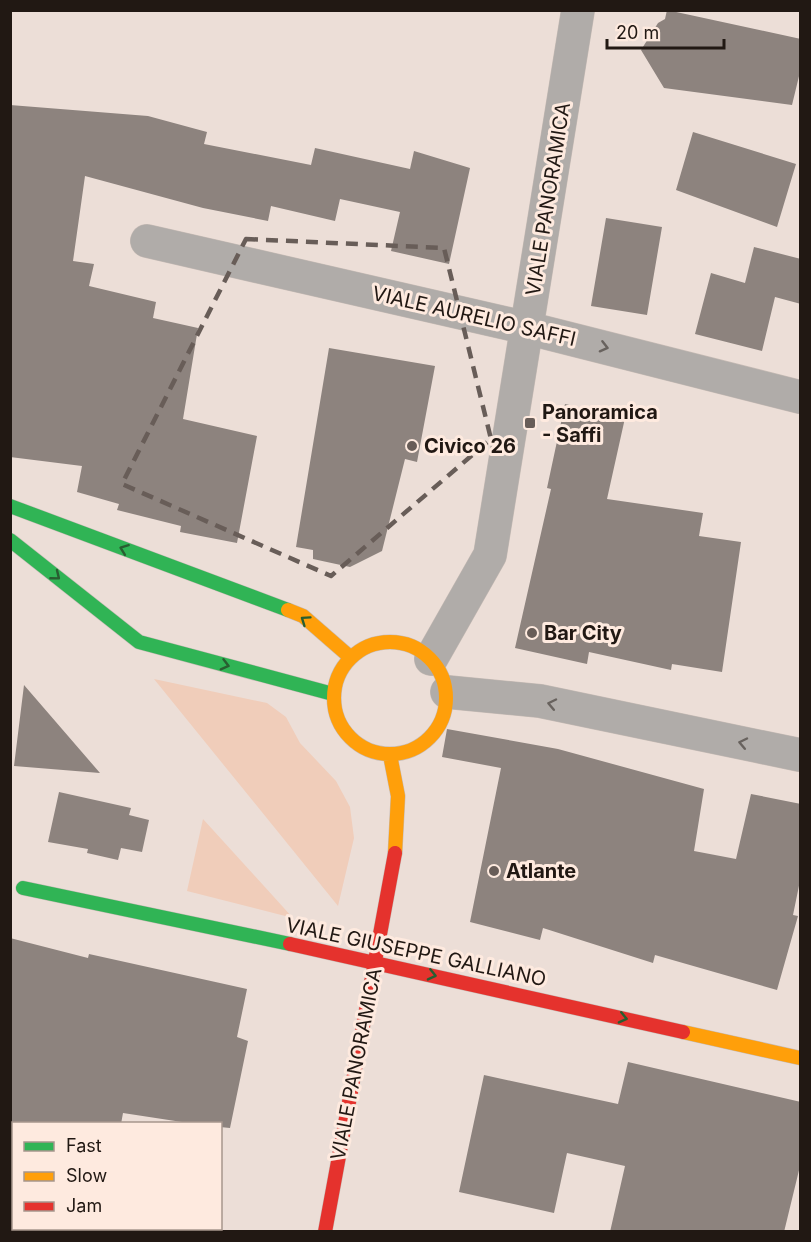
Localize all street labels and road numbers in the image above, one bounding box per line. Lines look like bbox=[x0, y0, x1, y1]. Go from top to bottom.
street label: VIALE PANORAMICA bbox=[521, 100, 575, 297]
street label: VIALE AURELIO SAFFI bbox=[370, 281, 578, 351]
street label: VIALE GIUSEPPE GALLIANO bbox=[284, 913, 548, 991]
street label: VIALE PANORAMICA bbox=[326, 966, 386, 1162]

